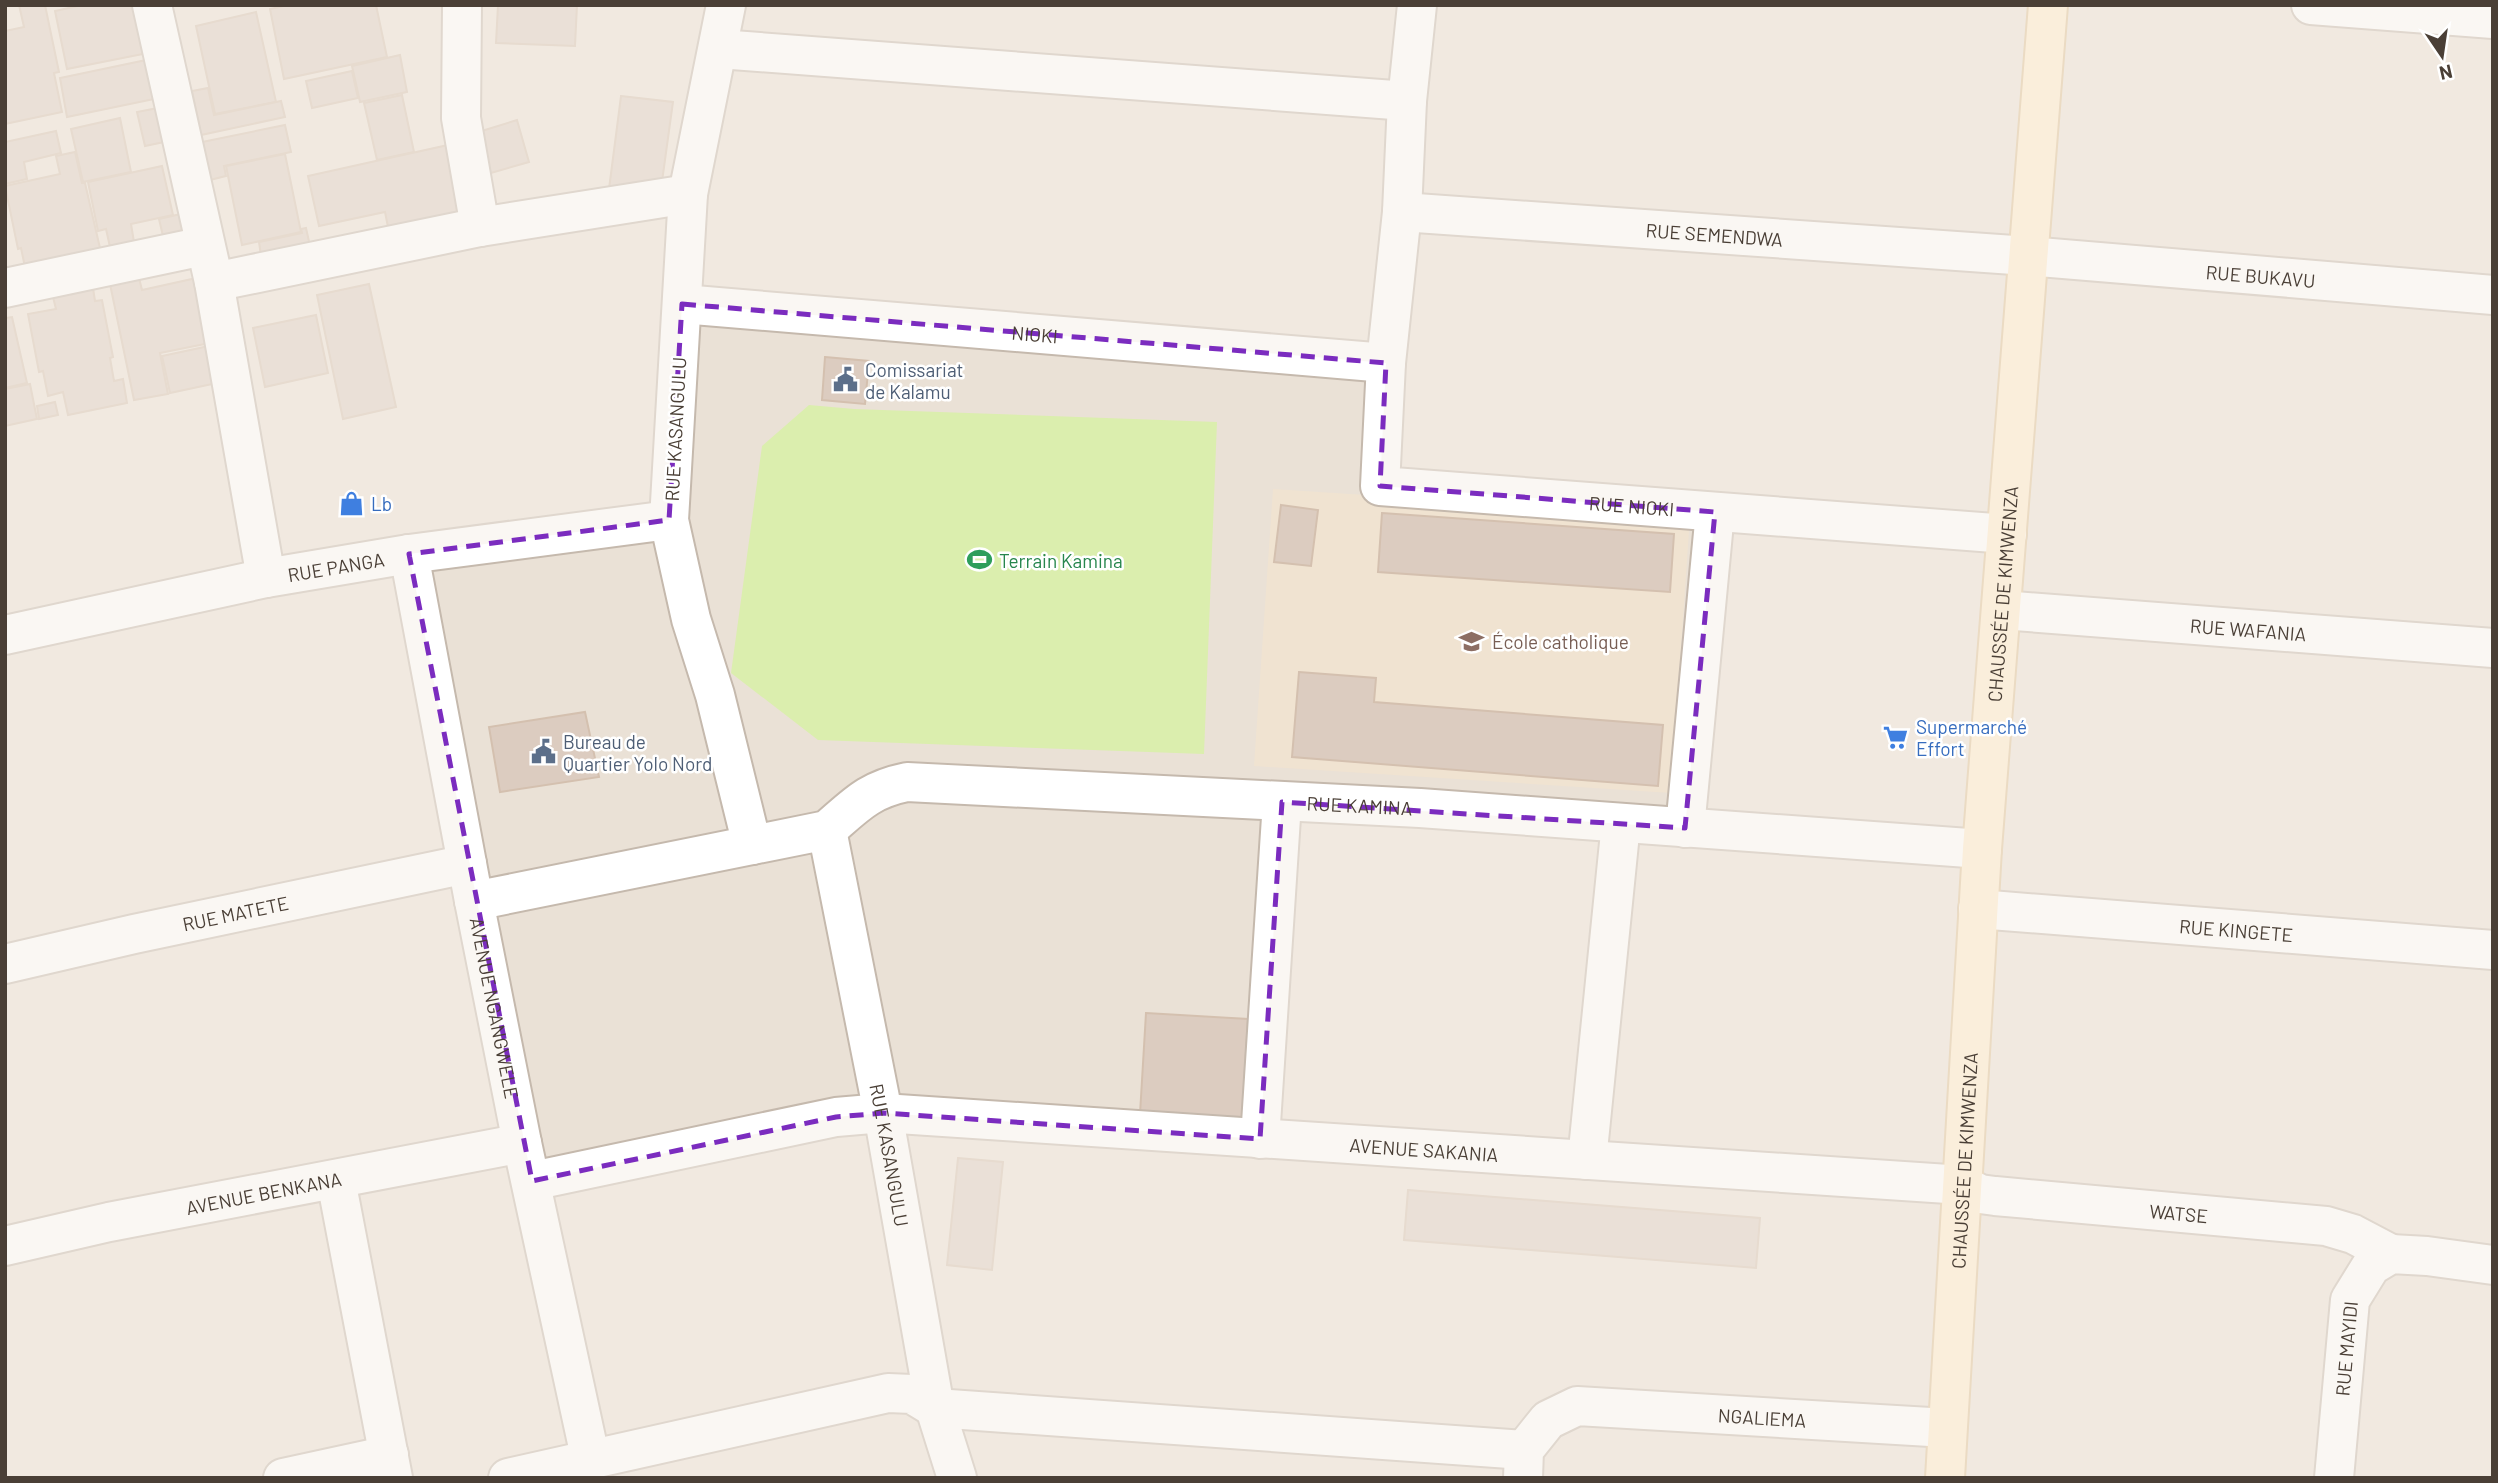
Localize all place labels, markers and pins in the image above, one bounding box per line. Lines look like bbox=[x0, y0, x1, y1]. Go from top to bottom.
place label: Comissariat de Kalamu bbox=[865, 358, 963, 403]
public building icon: Comissariat de Kalamu bbox=[831, 366, 859, 394]
shop icon: Lb bbox=[337, 489, 365, 517]
place label: Lb bbox=[371, 492, 392, 515]
sports icon: Terrain Kamina bbox=[965, 546, 993, 574]
place label: Terrain Kamina bbox=[999, 549, 1123, 572]
school or university icon: École catholique bbox=[1458, 627, 1486, 655]
place label: École catholique bbox=[1492, 630, 1629, 653]
place label: Supermarché Effort bbox=[1916, 715, 2027, 760]
supermarket icon: Supermarché Effort bbox=[1882, 723, 1910, 751]
place label: Bureau de Quartier Yolo Nord bbox=[563, 730, 713, 775]
public building icon: Bureau de Quartier Yolo Nord bbox=[529, 738, 557, 766]

